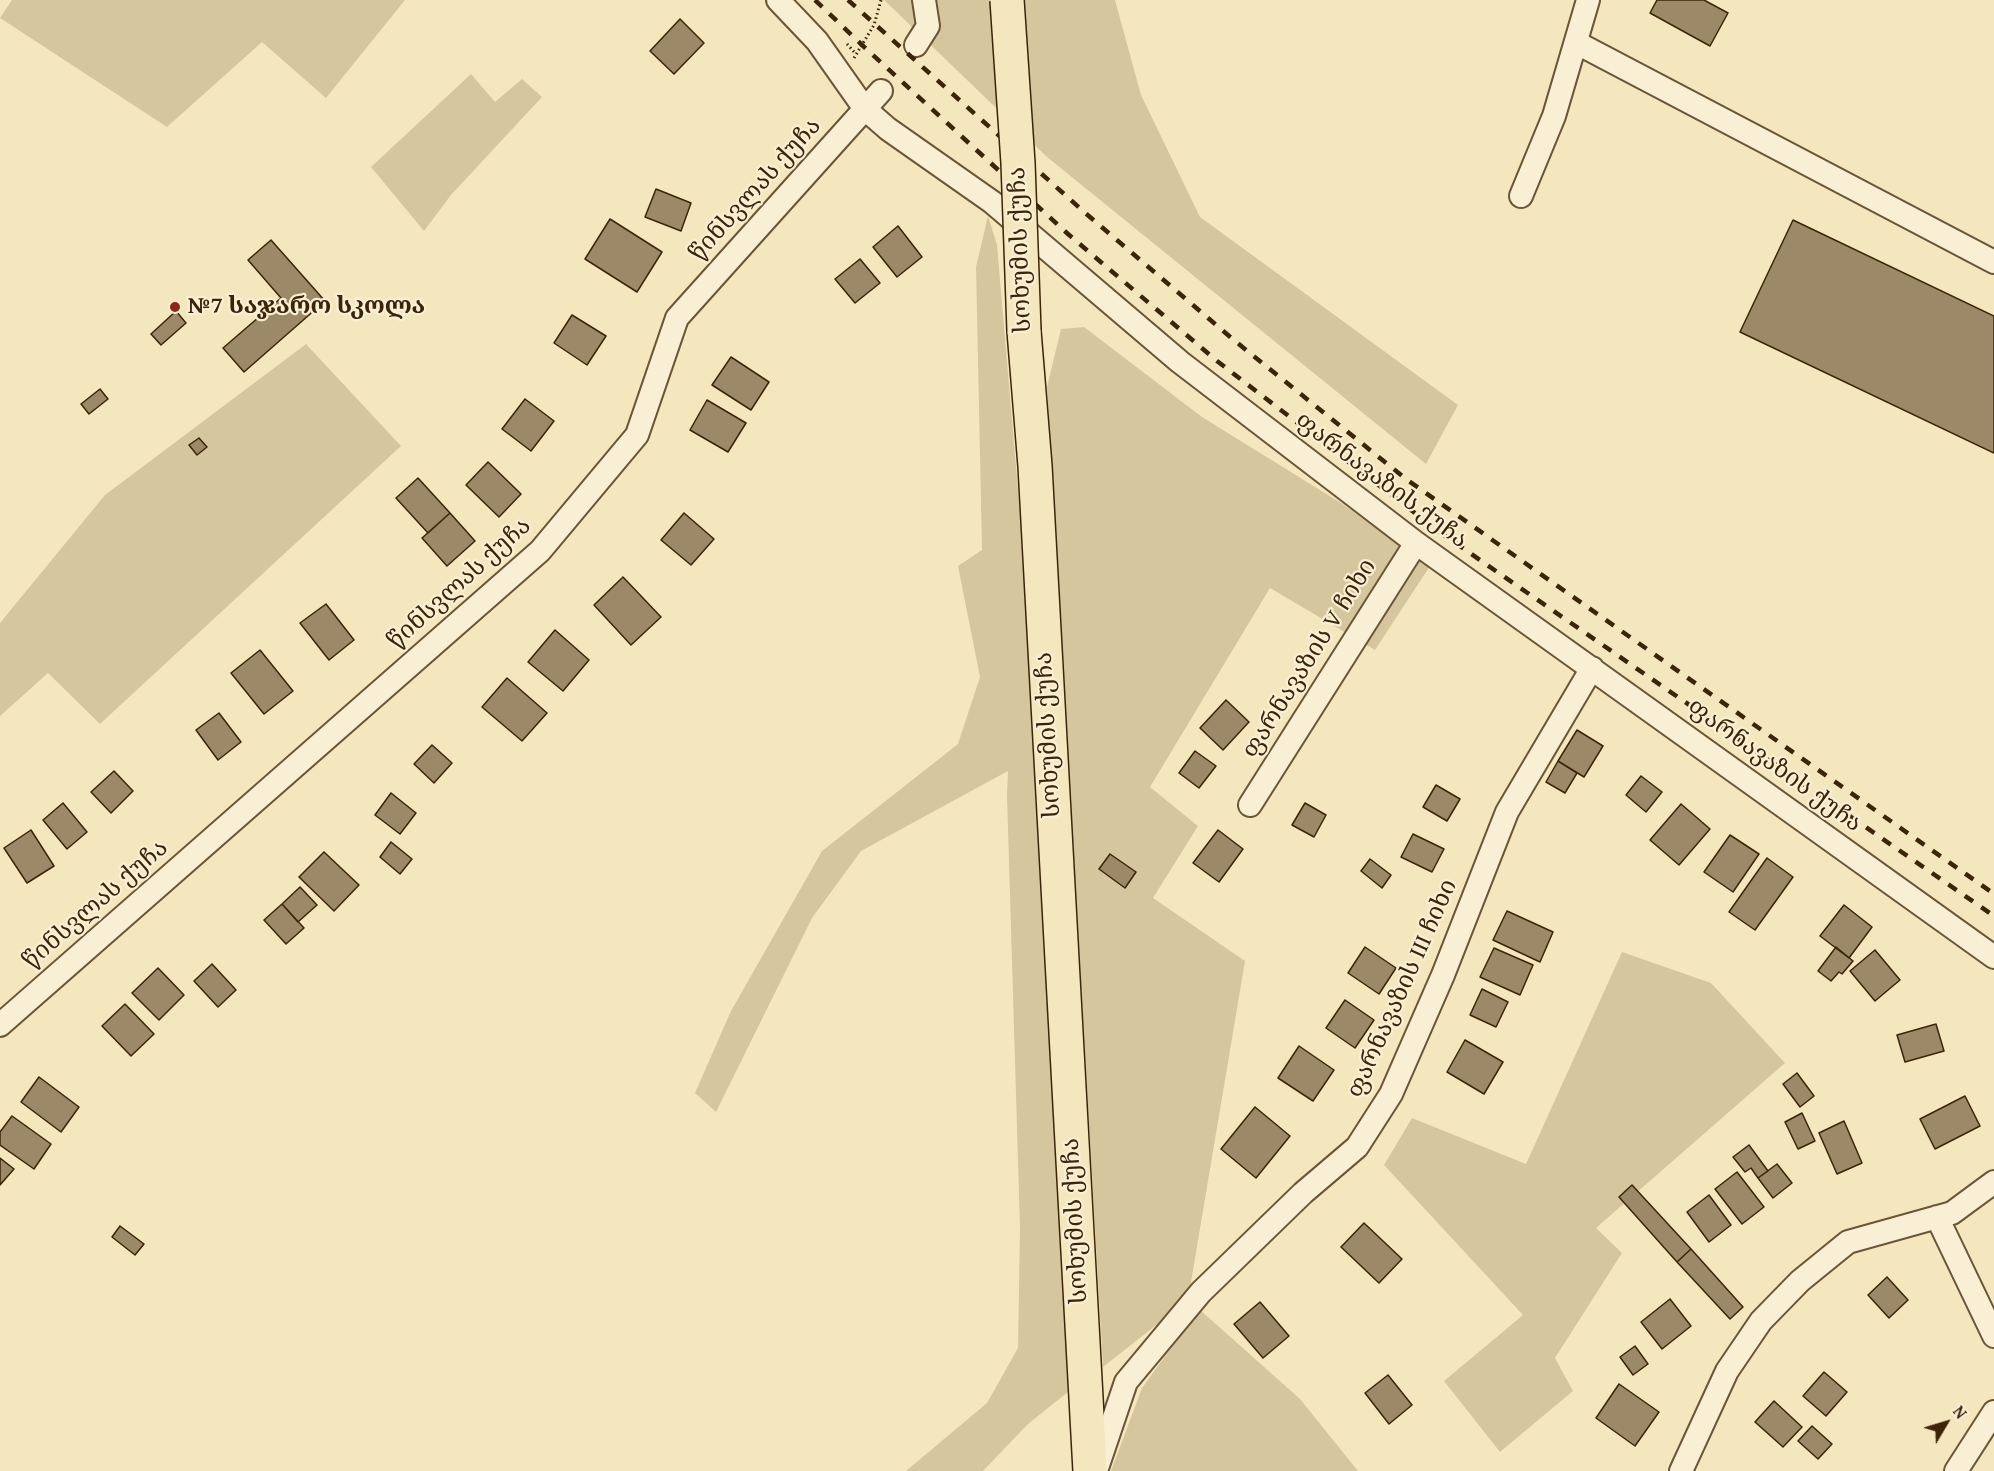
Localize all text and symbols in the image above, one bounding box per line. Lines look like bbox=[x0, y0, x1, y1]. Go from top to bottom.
street label: წინსვლას ქუჩა bbox=[684, 112, 828, 268]
street label: სოხუმის ქუჩა bbox=[1004, 166, 1038, 334]
place label: №7 საჯარო სკოლა bbox=[187, 293, 425, 321]
marker: №7 საჯარო სკოლა bbox=[168, 300, 182, 314]
street label: ფარნავაზის ქუჩა bbox=[1289, 407, 1473, 555]
street label: წინსვლას ქუჩა bbox=[382, 512, 538, 656]
street label: ფარნავაზის V ჩიხი bbox=[1237, 554, 1383, 764]
street label: სოხუმის ქუჩა bbox=[1030, 651, 1068, 819]
street label: ფარნავაზის ქუჩა bbox=[1681, 693, 1867, 839]
street label: წინსვლას ქუჩა bbox=[18, 834, 174, 976]
street label: ფარნავაზის III ჩიხი bbox=[1342, 875, 1464, 1103]
street label: სოხუმის ქუჩა bbox=[1057, 1137, 1095, 1305]
north arrow bbox=[1916, 1393, 1976, 1453]
text: N bbox=[1947, 1400, 1973, 1424]

